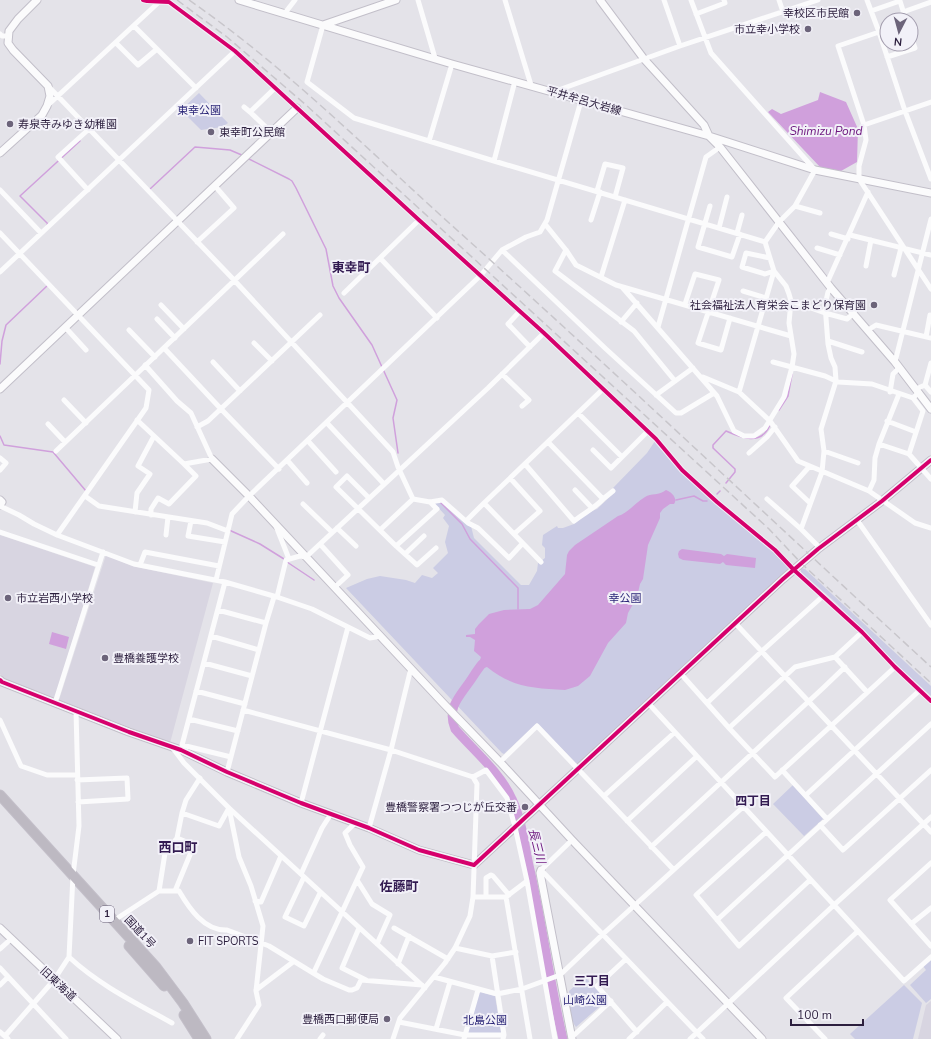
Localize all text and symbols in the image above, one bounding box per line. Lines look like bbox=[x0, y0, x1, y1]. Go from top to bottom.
place label: 幸校区市民館 bbox=[783, 6, 849, 21]
marker: 幸校区市民館 bbox=[852, 8, 862, 18]
north arrow bbox=[879, 12, 919, 52]
place label: 市立幸小学校 bbox=[734, 22, 800, 37]
marker: 市立幸小学校 bbox=[803, 24, 813, 34]
text: N bbox=[893, 34, 903, 49]
street label: 平井牟呂大岩線 bbox=[545, 83, 623, 119]
park label: 東幸公園 bbox=[177, 103, 221, 118]
place label: 寿泉寺みゆき幼稚園 bbox=[18, 117, 117, 132]
marker: 寿泉寺みゆき幼稚園 bbox=[5, 119, 15, 129]
water label: Shimizu Pond bbox=[789, 123, 863, 139]
place label: 東幸町公民館 bbox=[219, 125, 285, 140]
marker: 東幸町公民館 bbox=[206, 127, 216, 137]
district label: 東幸町 bbox=[331, 259, 371, 277]
place label: 社会福祉法人育栄会こまどり保育園 bbox=[690, 298, 866, 313]
marker: 社会福祉法人育栄会こまどり保育園 bbox=[869, 300, 879, 310]
place label: 市立岩西小学校 bbox=[16, 591, 93, 606]
park label: 幸公園 bbox=[609, 591, 642, 606]
marker: 市立岩西小学校 bbox=[3, 593, 13, 603]
place label: 豊橋養護学校 bbox=[113, 651, 179, 666]
marker: 豊橋養護学校 bbox=[100, 653, 110, 663]
district label: 四丁目 bbox=[735, 793, 771, 809]
place label: 豊橋警察署つつじが丘交番 bbox=[385, 800, 517, 815]
marker: 豊橋警察署つつじが丘交番 bbox=[520, 802, 530, 812]
water label: 長三川 bbox=[525, 827, 550, 867]
district label: 西口町 bbox=[158, 839, 198, 857]
district label: 佐藤町 bbox=[379, 878, 419, 896]
road number: 1 bbox=[100, 906, 114, 922]
street label: 国道1号 bbox=[121, 912, 159, 952]
place label: FIT SPORTS bbox=[198, 934, 259, 949]
marker: FIT SPORTS bbox=[185, 936, 195, 946]
street label: 旧東海道 bbox=[37, 964, 79, 1004]
district label: 三丁目 bbox=[574, 973, 610, 989]
park label: 山崎公園 bbox=[563, 993, 607, 1008]
scale bar bbox=[791, 1001, 863, 1027]
text: 100 m bbox=[797, 1007, 832, 1023]
place label: 豊橋西口郵便局 bbox=[302, 1012, 379, 1027]
park label: 北島公園 bbox=[463, 1013, 507, 1028]
marker: 豊橋西口郵便局 bbox=[382, 1014, 392, 1024]

